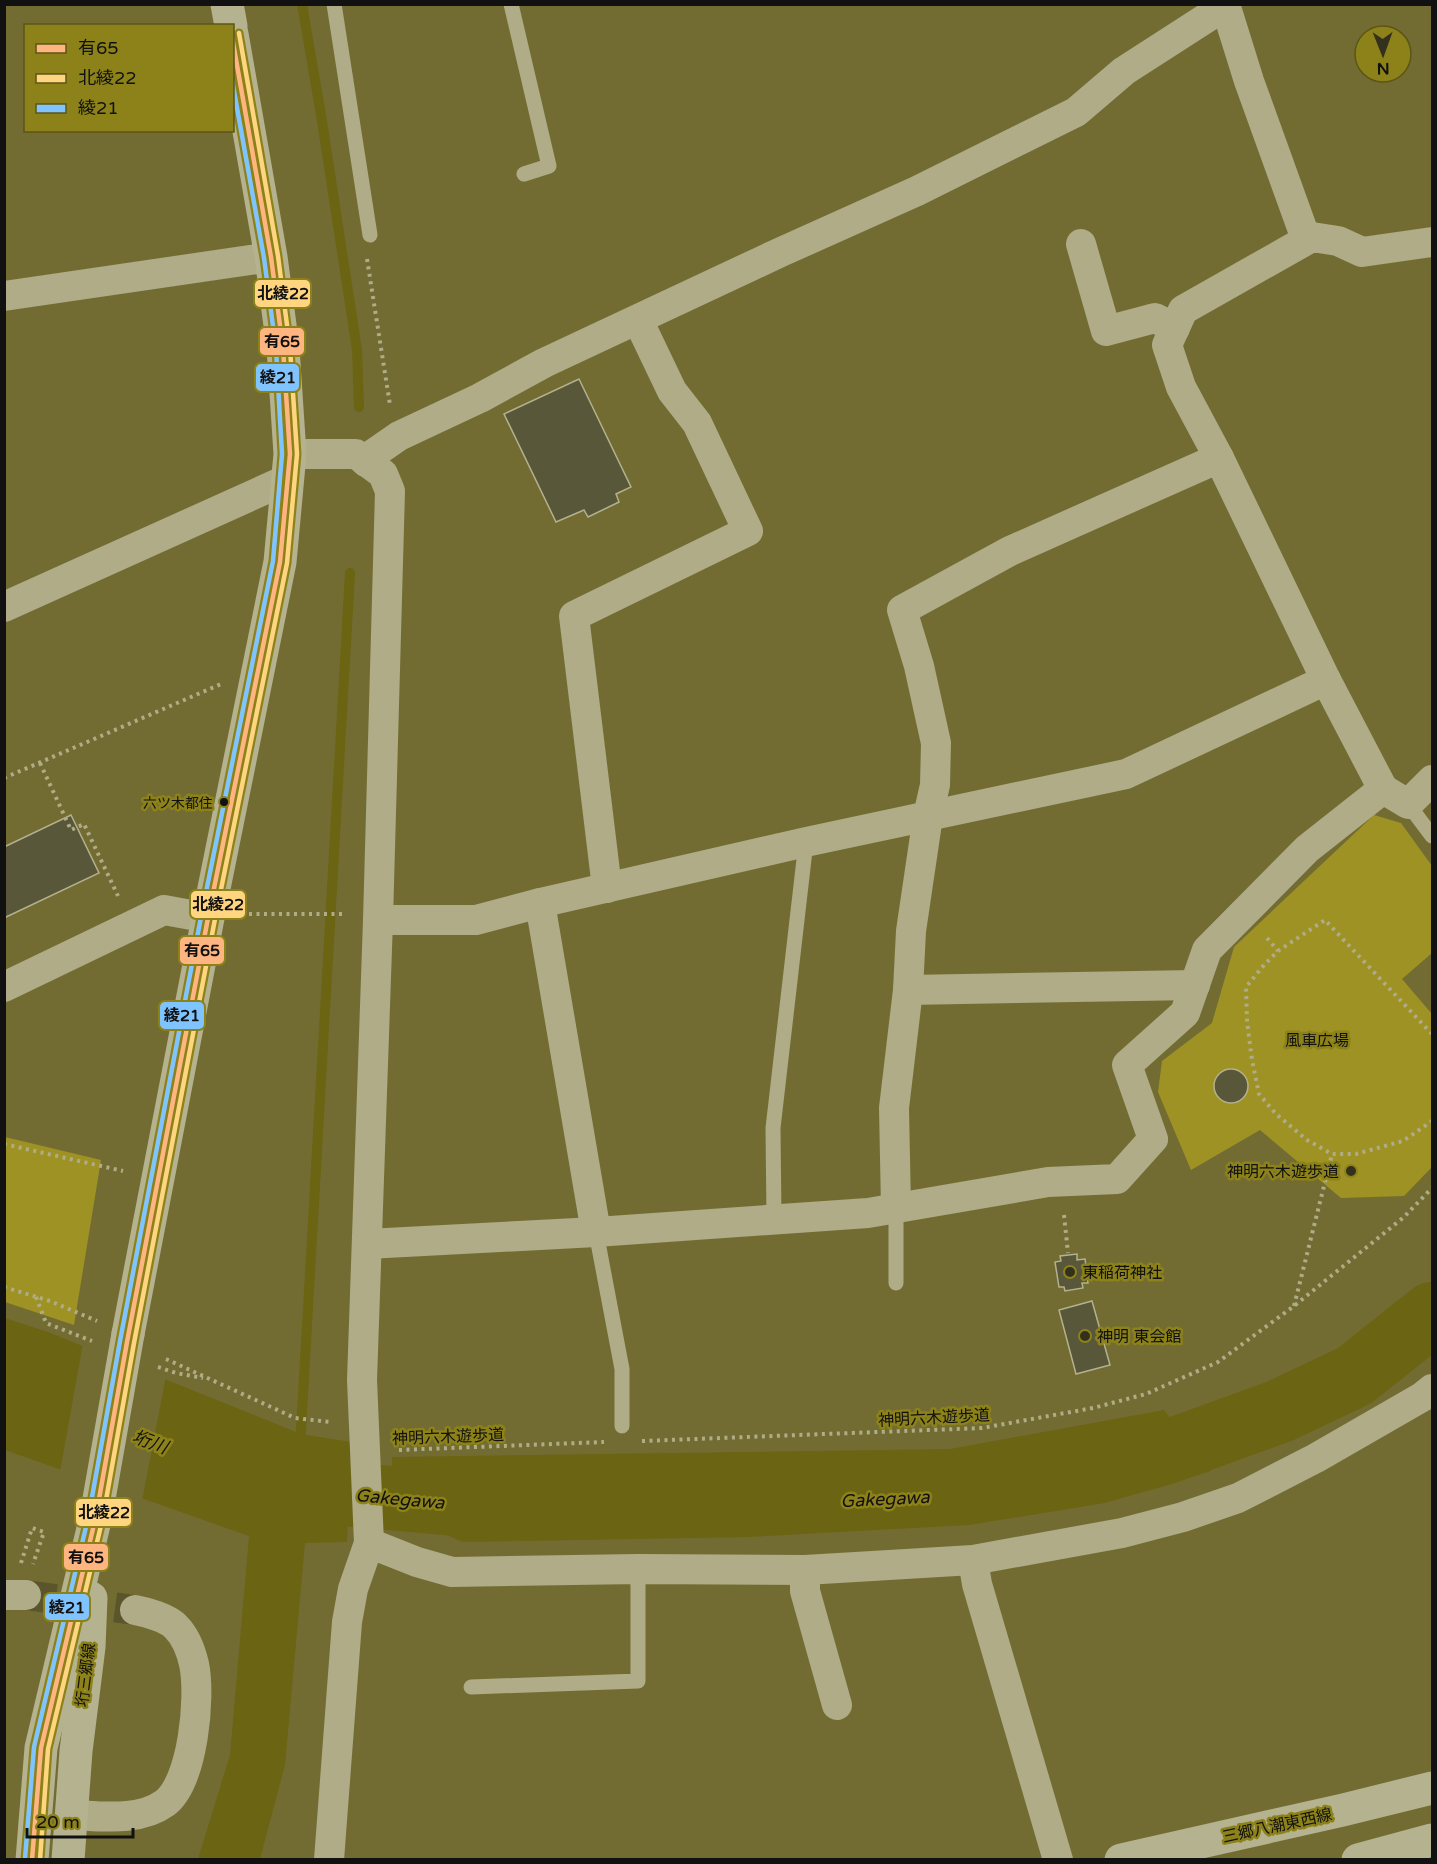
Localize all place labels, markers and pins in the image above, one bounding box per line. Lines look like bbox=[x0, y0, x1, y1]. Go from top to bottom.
place label: 六ツ木都住 bbox=[143, 795, 213, 812]
marker: 六ツ木都住 bbox=[218, 796, 230, 808]
place label: 神明六木遊歩道 bbox=[1227, 1162, 1339, 1182]
marker: 神明六木遊歩道 bbox=[1344, 1164, 1358, 1178]
place label: 東稲荷神社 bbox=[1082, 1263, 1162, 1283]
marker: 東稲荷神社 bbox=[1063, 1265, 1077, 1279]
place label: 神明 東会館 bbox=[1097, 1327, 1181, 1347]
marker: 神明 東会館 bbox=[1078, 1329, 1092, 1343]

